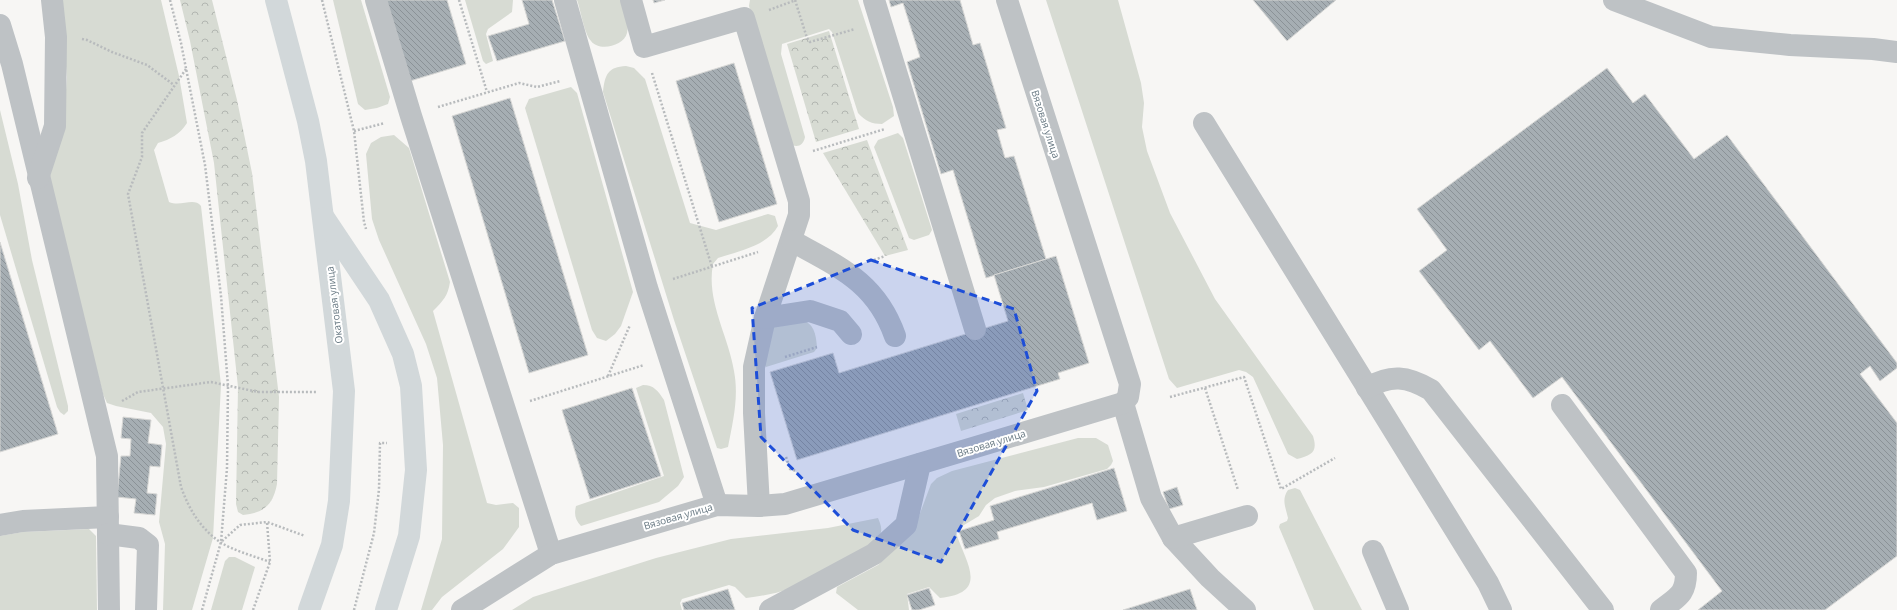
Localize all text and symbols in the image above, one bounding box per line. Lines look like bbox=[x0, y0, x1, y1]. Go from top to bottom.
street label: Вязовая улица bbox=[1028, 88, 1064, 160]
street label: Окатовая улица bbox=[322, 266, 346, 344]
street label: Вязовая улица bbox=[955, 426, 1027, 460]
street label: Вязовая улица bbox=[642, 499, 714, 533]

